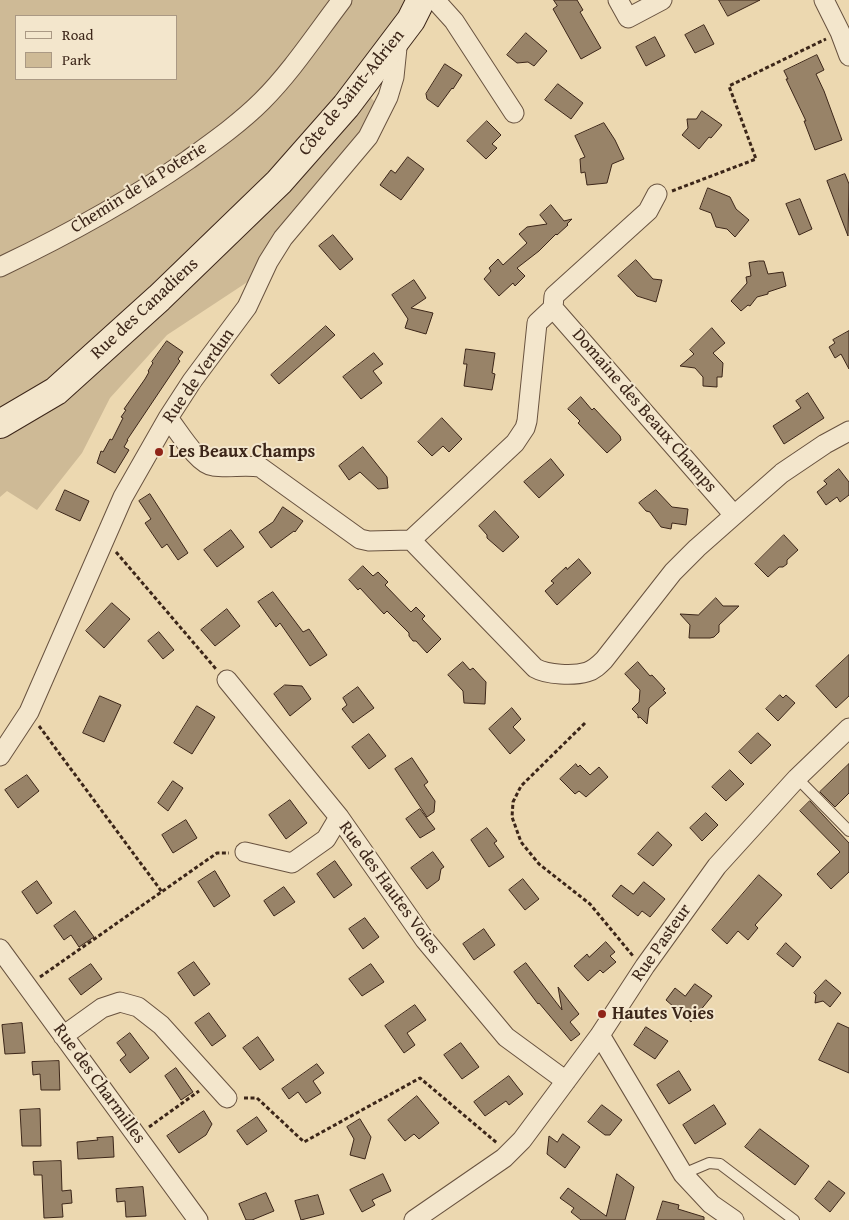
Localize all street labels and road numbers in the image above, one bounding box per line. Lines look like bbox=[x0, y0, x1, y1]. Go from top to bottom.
street label: Côte de Saint-Adrien bbox=[294, 25, 410, 161]
street label: Chemin de la Poterie bbox=[67, 137, 211, 239]
street label: Rue des Canadiens bbox=[87, 254, 203, 364]
street label: Rue de Verdun bbox=[158, 325, 240, 427]
street label: Domaine des Beaux Champs bbox=[567, 325, 721, 497]
street label: Rue des Hautes Voies bbox=[334, 818, 444, 958]
street label: Rue Pasteur bbox=[627, 900, 697, 986]
street label: Rue des Charmilles bbox=[48, 1020, 150, 1148]

